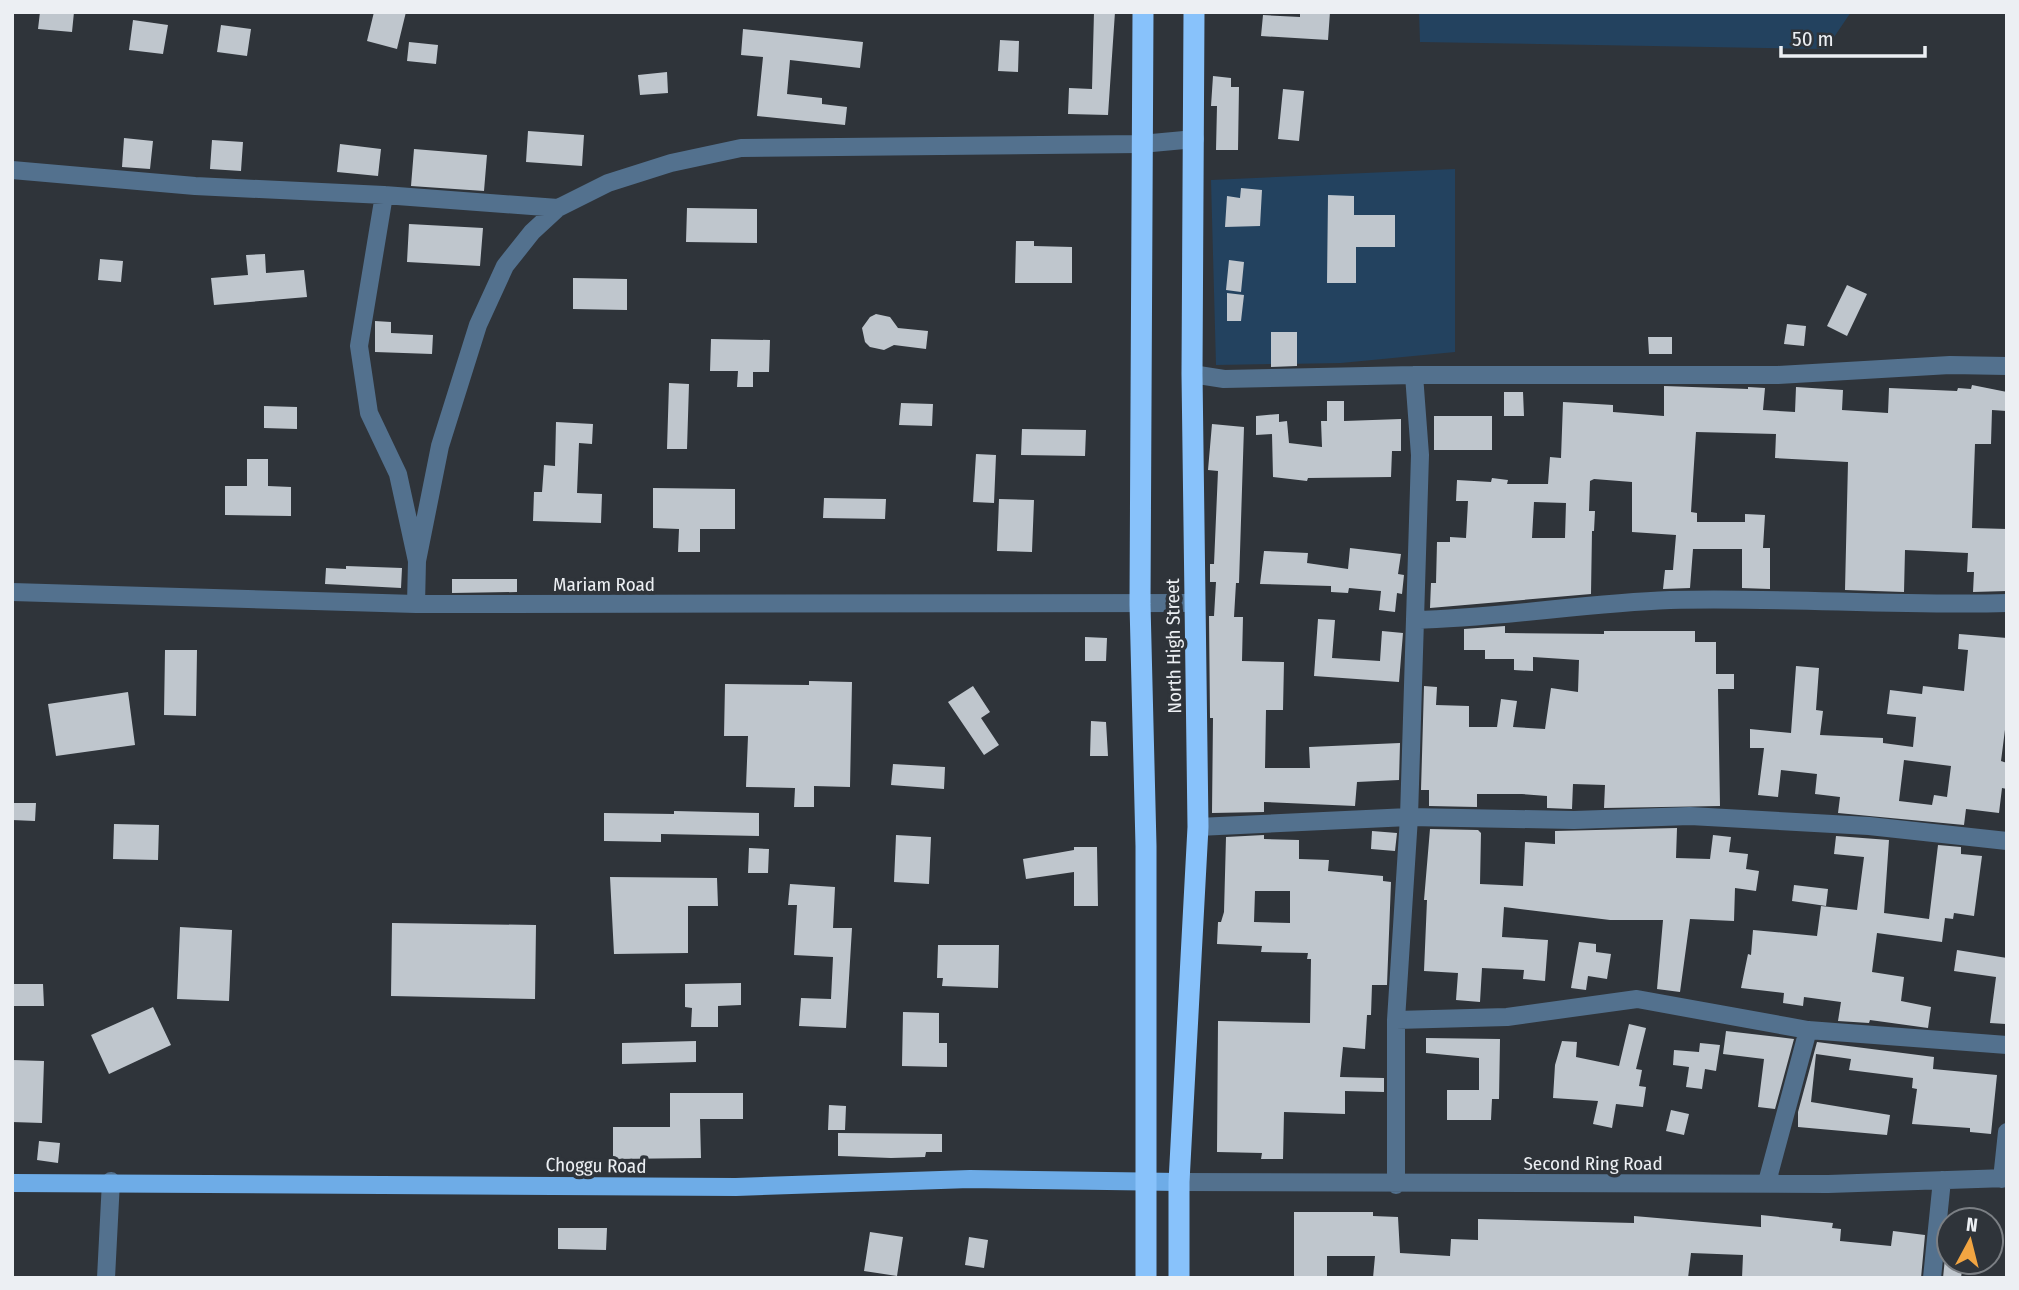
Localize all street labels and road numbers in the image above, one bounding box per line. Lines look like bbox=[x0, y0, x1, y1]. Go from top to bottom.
street label: Mariam Road bbox=[553, 573, 655, 596]
street label: North High Street bbox=[1161, 577, 1186, 714]
street label: Second Ring Road bbox=[1523, 1152, 1663, 1175]
street label: Choggu Road bbox=[545, 1153, 647, 1178]

